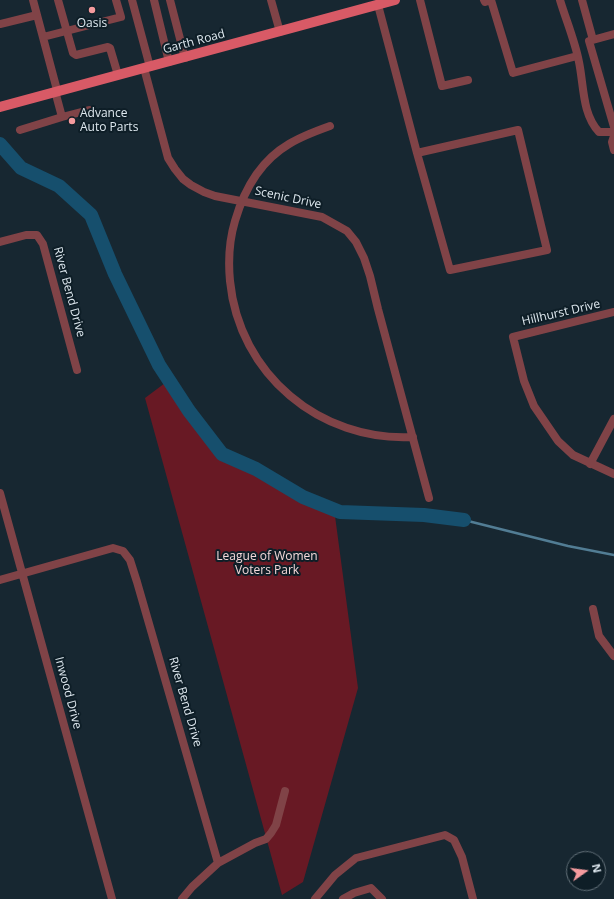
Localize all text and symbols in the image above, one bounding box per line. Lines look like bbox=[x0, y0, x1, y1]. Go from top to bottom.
marker: Oasis bbox=[87, 5, 97, 15]
place label: Oasis bbox=[77, 17, 107, 31]
street label: Garth Road bbox=[161, 27, 227, 57]
place label: Advance Auto Parts bbox=[80, 107, 138, 135]
marker: Advance Auto Parts bbox=[67, 116, 77, 126]
street label: Scenic Drive bbox=[253, 184, 323, 212]
street label: River Bend Drive bbox=[50, 245, 88, 339]
street label: Hillhurst Drive bbox=[520, 297, 602, 329]
park label: League of Women Voters Park bbox=[216, 550, 318, 578]
street label: Inwood Drive bbox=[51, 655, 85, 731]
street label: River Bend Drive bbox=[165, 655, 205, 749]
north arrow bbox=[566, 851, 606, 891]
text: N bbox=[589, 862, 606, 874]

